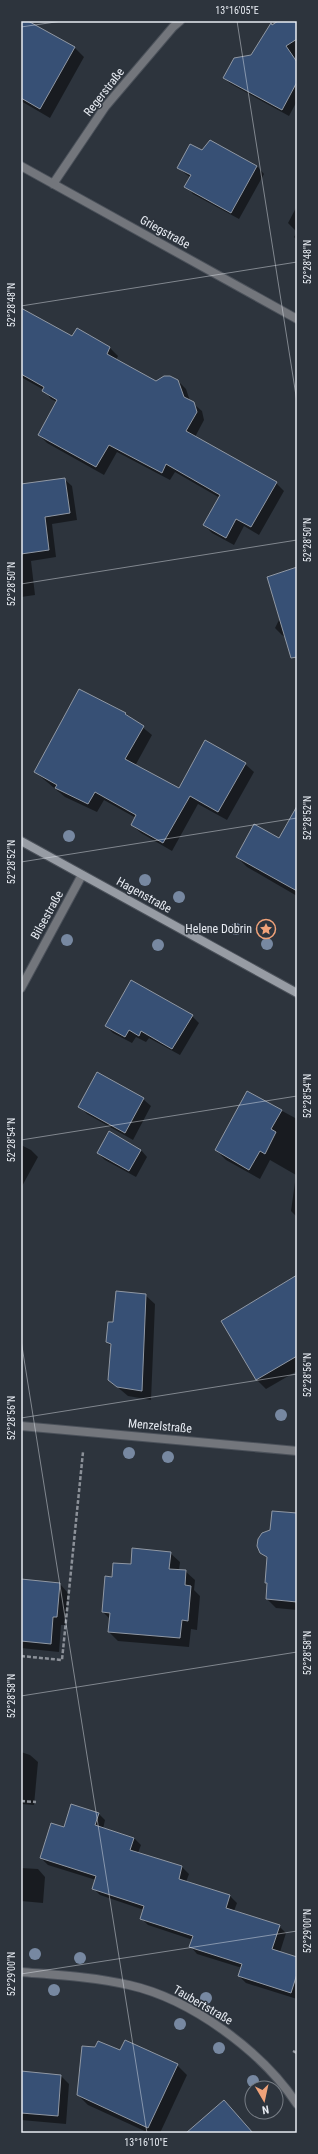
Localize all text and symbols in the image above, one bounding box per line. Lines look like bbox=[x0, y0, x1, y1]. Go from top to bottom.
text: 13°16'05"E bbox=[215, 5, 259, 16]
street label: Regerstraße bbox=[81, 65, 127, 119]
street label: Griegstraße bbox=[137, 213, 193, 252]
text: 52°28'48"N bbox=[302, 240, 313, 284]
text: 52°28'48"N bbox=[6, 283, 17, 327]
text: 52°28'50"N bbox=[302, 518, 313, 562]
text: 52°28'50"N bbox=[6, 562, 17, 606]
text: 52°28'52"N bbox=[302, 796, 313, 840]
text: 52°28'52"N bbox=[6, 840, 17, 884]
street label: Hagenstraße bbox=[114, 874, 174, 916]
street label: Bilsestraße bbox=[28, 888, 66, 942]
place icon: Helene Dobrin bbox=[255, 918, 277, 940]
place label: Helene Dobrin bbox=[185, 922, 252, 936]
text: 52°28'54"N bbox=[302, 1074, 313, 1118]
text: 52°28'54"N bbox=[6, 1118, 17, 1162]
text: 52°28'56"N bbox=[302, 1353, 313, 1397]
text: 52°28'56"N bbox=[6, 1396, 17, 1440]
street label: Menzelstraße bbox=[127, 1416, 193, 1436]
text: 52°28'58"N bbox=[302, 1631, 313, 1675]
text: 52°28'58"N bbox=[6, 1674, 17, 1718]
text: 52°29'00"N bbox=[302, 1909, 313, 1953]
text: 52°29'00"N bbox=[6, 1952, 17, 1996]
street label: Taubertstraße bbox=[171, 1982, 236, 2028]
north arrow bbox=[244, 2080, 284, 2120]
text: N bbox=[261, 2102, 270, 2116]
text: 13°16'10"E bbox=[124, 2137, 168, 2148]

